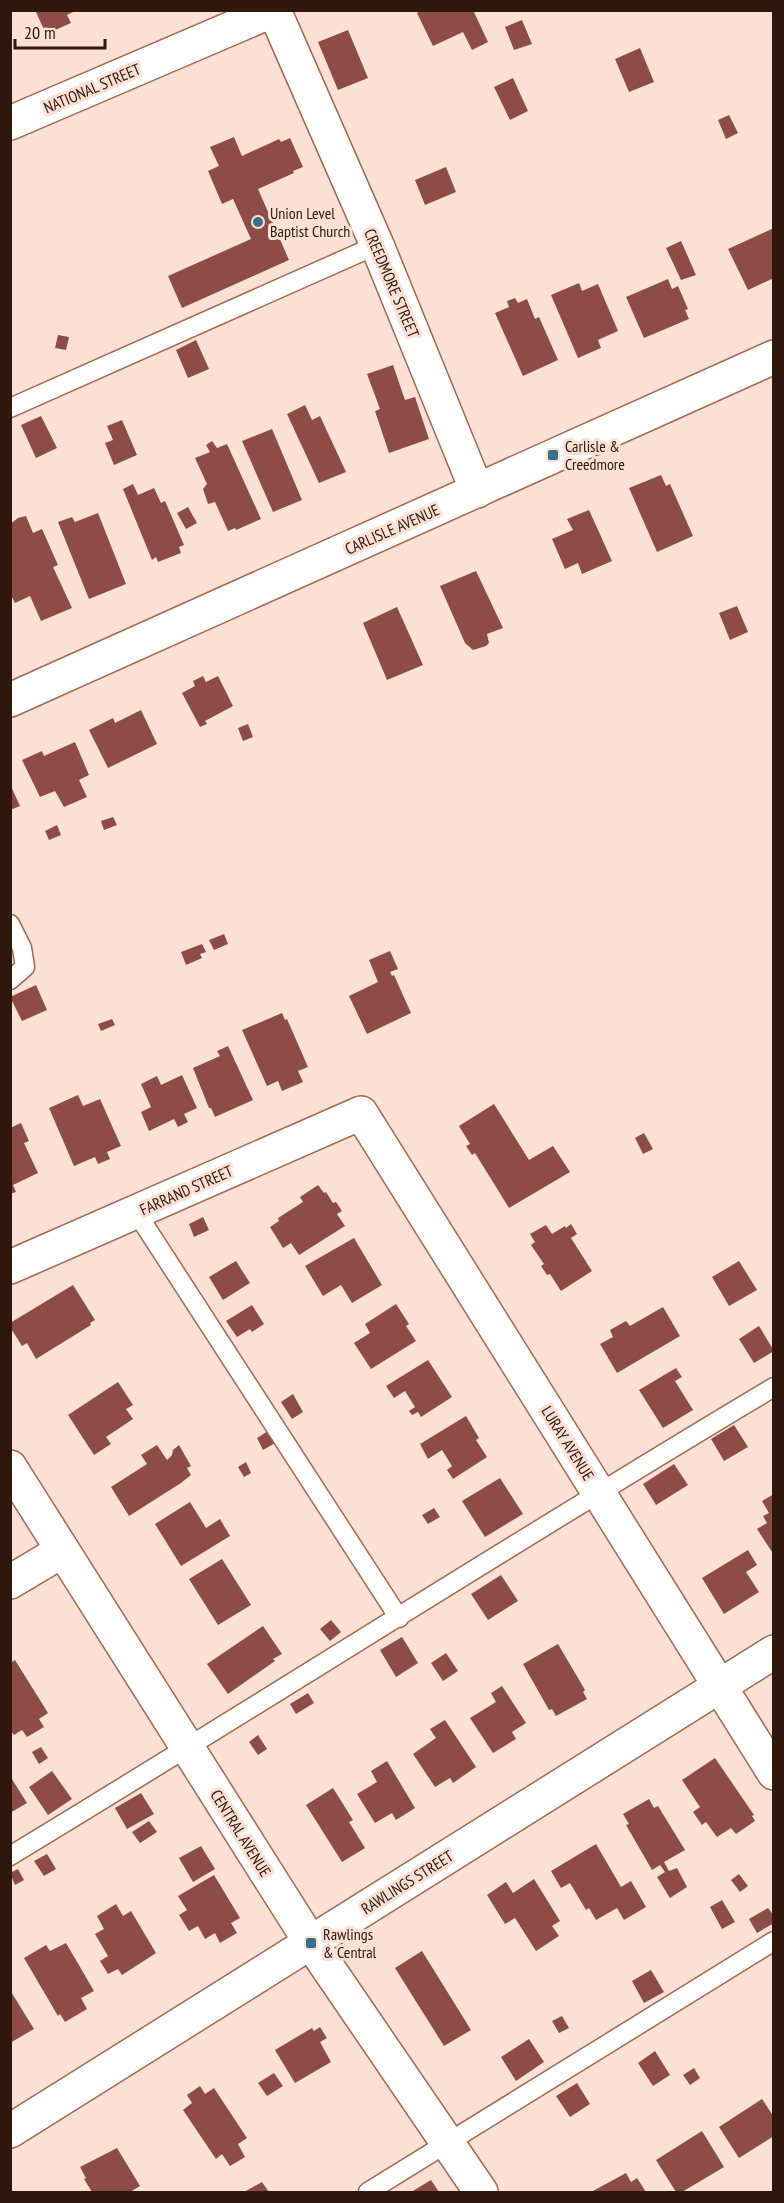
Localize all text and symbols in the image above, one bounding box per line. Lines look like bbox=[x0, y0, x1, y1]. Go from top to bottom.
scale bar bbox=[15, 12, 105, 50]
text: 20 m bbox=[24, 21, 56, 44]
street label: NATIONAL STREET bbox=[41, 59, 143, 117]
place label: Union Level Baptist Church bbox=[270, 203, 350, 241]
marker: Union Level Baptist Church bbox=[251, 215, 265, 229]
street label: CREEDMORE STREET bbox=[360, 225, 424, 341]
place label: Carlisle & Creedmore bbox=[565, 436, 625, 474]
marker: Carlisle & Creedmore bbox=[546, 448, 560, 462]
street label: CARLISLE AVENUE bbox=[342, 499, 442, 559]
street label: FARRAND STREET bbox=[136, 1161, 236, 1219]
street label: LURAY AVENUE bbox=[537, 1402, 599, 1484]
street label: CENTRAL AVENUE bbox=[206, 1786, 276, 1880]
street label: RAWLINGS STREET bbox=[357, 1846, 457, 1918]
place label: Rawlings & Central bbox=[323, 1924, 377, 1962]
marker: Rawlings & Central bbox=[304, 1936, 318, 1950]

